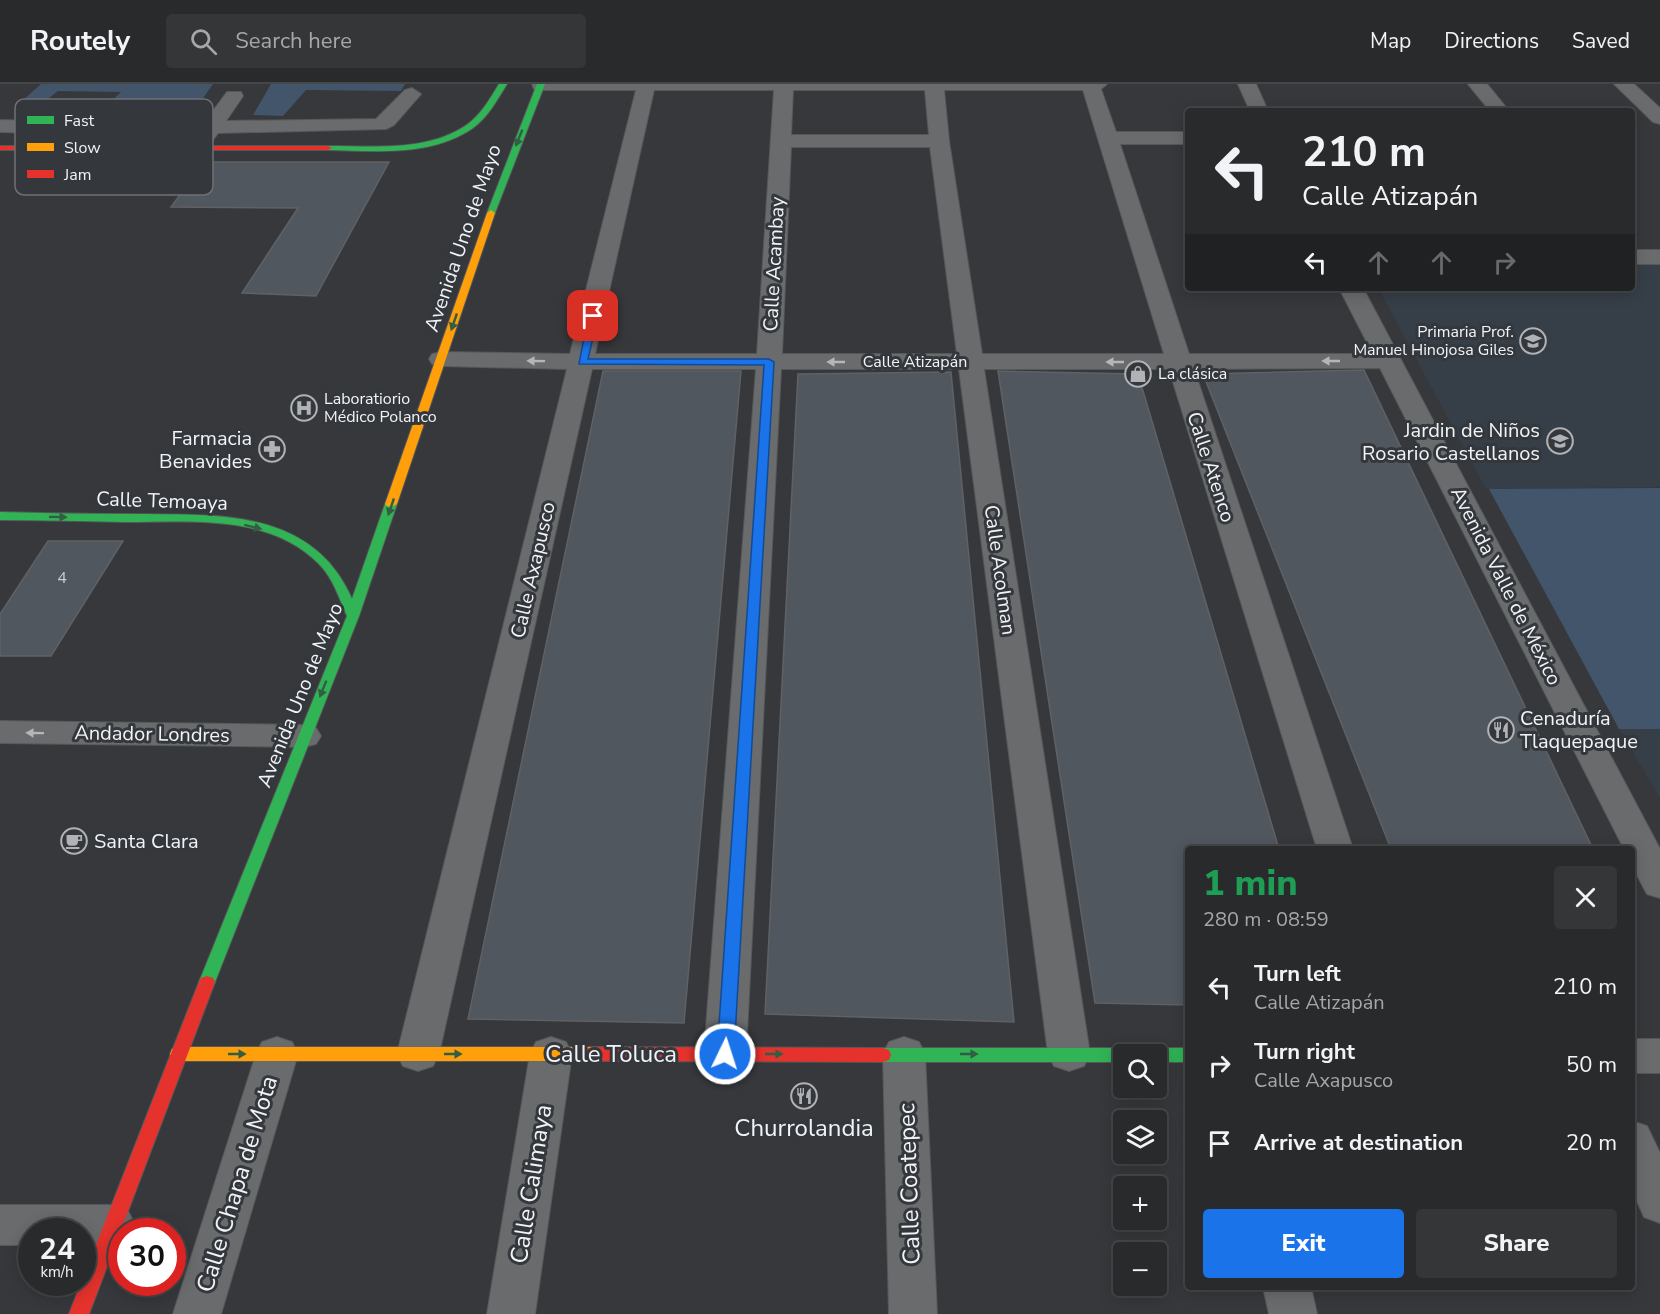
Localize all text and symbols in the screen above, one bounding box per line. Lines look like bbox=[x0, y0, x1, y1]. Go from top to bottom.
search box bbox=[166, 14, 586, 68]
text: Routely bbox=[30, 22, 130, 60]
icon: search bbox=[187, 25, 220, 58]
text: Search here bbox=[235, 26, 352, 56]
text: Map bbox=[1370, 27, 1411, 55]
text: Directions bbox=[1444, 27, 1539, 55]
text: Saved bbox=[1572, 27, 1630, 55]
legend bbox=[15, 99, 213, 195]
text: Fast bbox=[64, 110, 95, 132]
text: 210 m bbox=[1302, 124, 1426, 181]
one-way arrow bbox=[514, 130, 524, 148]
icon: left bbox=[1203, 132, 1281, 210]
text: Slow bbox=[64, 137, 101, 159]
street label: Avenida Uno de Mayo bbox=[418, 141, 508, 335]
text: Jam bbox=[63, 164, 91, 186]
text: Calle Atizapán bbox=[1302, 178, 1478, 215]
street label: Calle Acambay bbox=[757, 195, 791, 332]
icon: left bbox=[1299, 246, 1332, 279]
icon: ahead bbox=[1362, 246, 1395, 279]
icon: ahead bbox=[1425, 246, 1458, 279]
icon: right bbox=[1488, 246, 1521, 279]
pin bbox=[567, 290, 618, 341]
icon: arrive bbox=[576, 299, 609, 332]
one-way arrow bbox=[449, 313, 458, 331]
place label: Primaria Prof. Manuel Hinojosa Giles bbox=[1353, 321, 1514, 361]
school or university icon: Primaria Prof. Manuel Hinojosa Giles bbox=[1518, 326, 1548, 356]
street label: Calle Atizapán bbox=[863, 351, 967, 373]
one-way arrow bbox=[526, 356, 545, 366]
one-way arrow bbox=[1321, 356, 1340, 366]
one-way arrow bbox=[826, 357, 845, 367]
one-way arrow bbox=[1105, 357, 1124, 367]
shop icon: La clásica bbox=[1123, 359, 1153, 389]
place label: La clásica bbox=[1158, 363, 1227, 385]
place label: Laboratiorio Médico Polanco bbox=[324, 388, 437, 428]
hospital icon: Laboratiorio Médico Polanco bbox=[289, 393, 319, 423]
street label: Calle Atenco bbox=[1180, 408, 1242, 526]
place label: Jardin de Niños Rosario Castellanos bbox=[1362, 417, 1540, 467]
place label: Farmacia Benavides bbox=[159, 425, 252, 475]
school or university icon: Jardin de Niños Rosario Castellanos bbox=[1545, 426, 1575, 456]
pharmacy icon: Farmacia Benavides bbox=[257, 434, 287, 464]
street label: Avenida Valle de México bbox=[1444, 482, 1568, 690]
street label: Calle Temoaya bbox=[96, 485, 228, 517]
one-way arrow bbox=[385, 498, 395, 516]
street label: Calle Axapusco bbox=[504, 499, 562, 641]
street label: Calle Acolman bbox=[978, 503, 1022, 637]
one-way arrow bbox=[49, 512, 68, 522]
one-way arrow bbox=[244, 523, 262, 532]
house number: 4 bbox=[57, 567, 67, 589]
street label: Avenida Uno de Mayo bbox=[251, 599, 349, 791]
one-way arrow bbox=[318, 681, 328, 699]
place label: Cenaduría Tlaquepaque bbox=[1520, 705, 1638, 755]
restaurant icon: Cenaduría Tlaquepaque bbox=[1486, 715, 1516, 745]
street label: Andador Londres bbox=[74, 719, 230, 749]
one-way arrow bbox=[26, 728, 45, 737]
cafe icon: Santa Clara bbox=[59, 826, 89, 856]
place label: Santa Clara bbox=[94, 828, 199, 855]
text: 1 min bbox=[1203, 859, 1298, 908]
button: close bbox=[1554, 866, 1617, 929]
text: 280 m · 08:59 bbox=[1203, 906, 1329, 933]
text: Turn left bbox=[1254, 959, 1341, 989]
icon: left bbox=[1203, 971, 1236, 1004]
text: 210 m bbox=[1553, 972, 1617, 1002]
text: Calle Atizapán bbox=[1254, 989, 1385, 1016]
position arrow bbox=[693, 1022, 757, 1086]
text: Turn right bbox=[1254, 1037, 1355, 1067]
street label: Calle Toluca bbox=[545, 1038, 677, 1070]
map controls bbox=[1113, 1044, 1167, 1296]
button: search bbox=[1113, 1044, 1167, 1098]
one-way arrow bbox=[227, 1049, 246, 1059]
one-way arrow bbox=[443, 1049, 462, 1059]
one-way arrow bbox=[764, 1049, 783, 1059]
one-way arrow bbox=[959, 1049, 978, 1059]
icon: right bbox=[1203, 1049, 1236, 1082]
text: 50 m bbox=[1566, 1050, 1617, 1080]
text: Calle Axapusco bbox=[1254, 1067, 1393, 1094]
street label: Calle Chapa de Mota bbox=[189, 1072, 285, 1296]
restaurant icon: Churrolandia bbox=[789, 1081, 819, 1111]
street label: Calle Calimaya bbox=[503, 1102, 559, 1266]
street label: Calle Coatepec bbox=[890, 1103, 928, 1265]
button: layers bbox=[1113, 1110, 1167, 1164]
place label: Churrolandia bbox=[734, 1112, 874, 1144]
icon: arrive bbox=[1203, 1127, 1236, 1160]
text: Arrive at destination bbox=[1254, 1128, 1463, 1158]
text: 20 m bbox=[1566, 1128, 1617, 1158]
button: + bbox=[1113, 1176, 1167, 1230]
button: Exit bbox=[1203, 1209, 1404, 1278]
button: Share bbox=[1416, 1209, 1617, 1278]
speed limit sign: 30 bbox=[108, 1218, 186, 1296]
text: 24 bbox=[39, 1229, 75, 1270]
button: − bbox=[1113, 1242, 1167, 1296]
text: km/h bbox=[40, 1262, 74, 1282]

